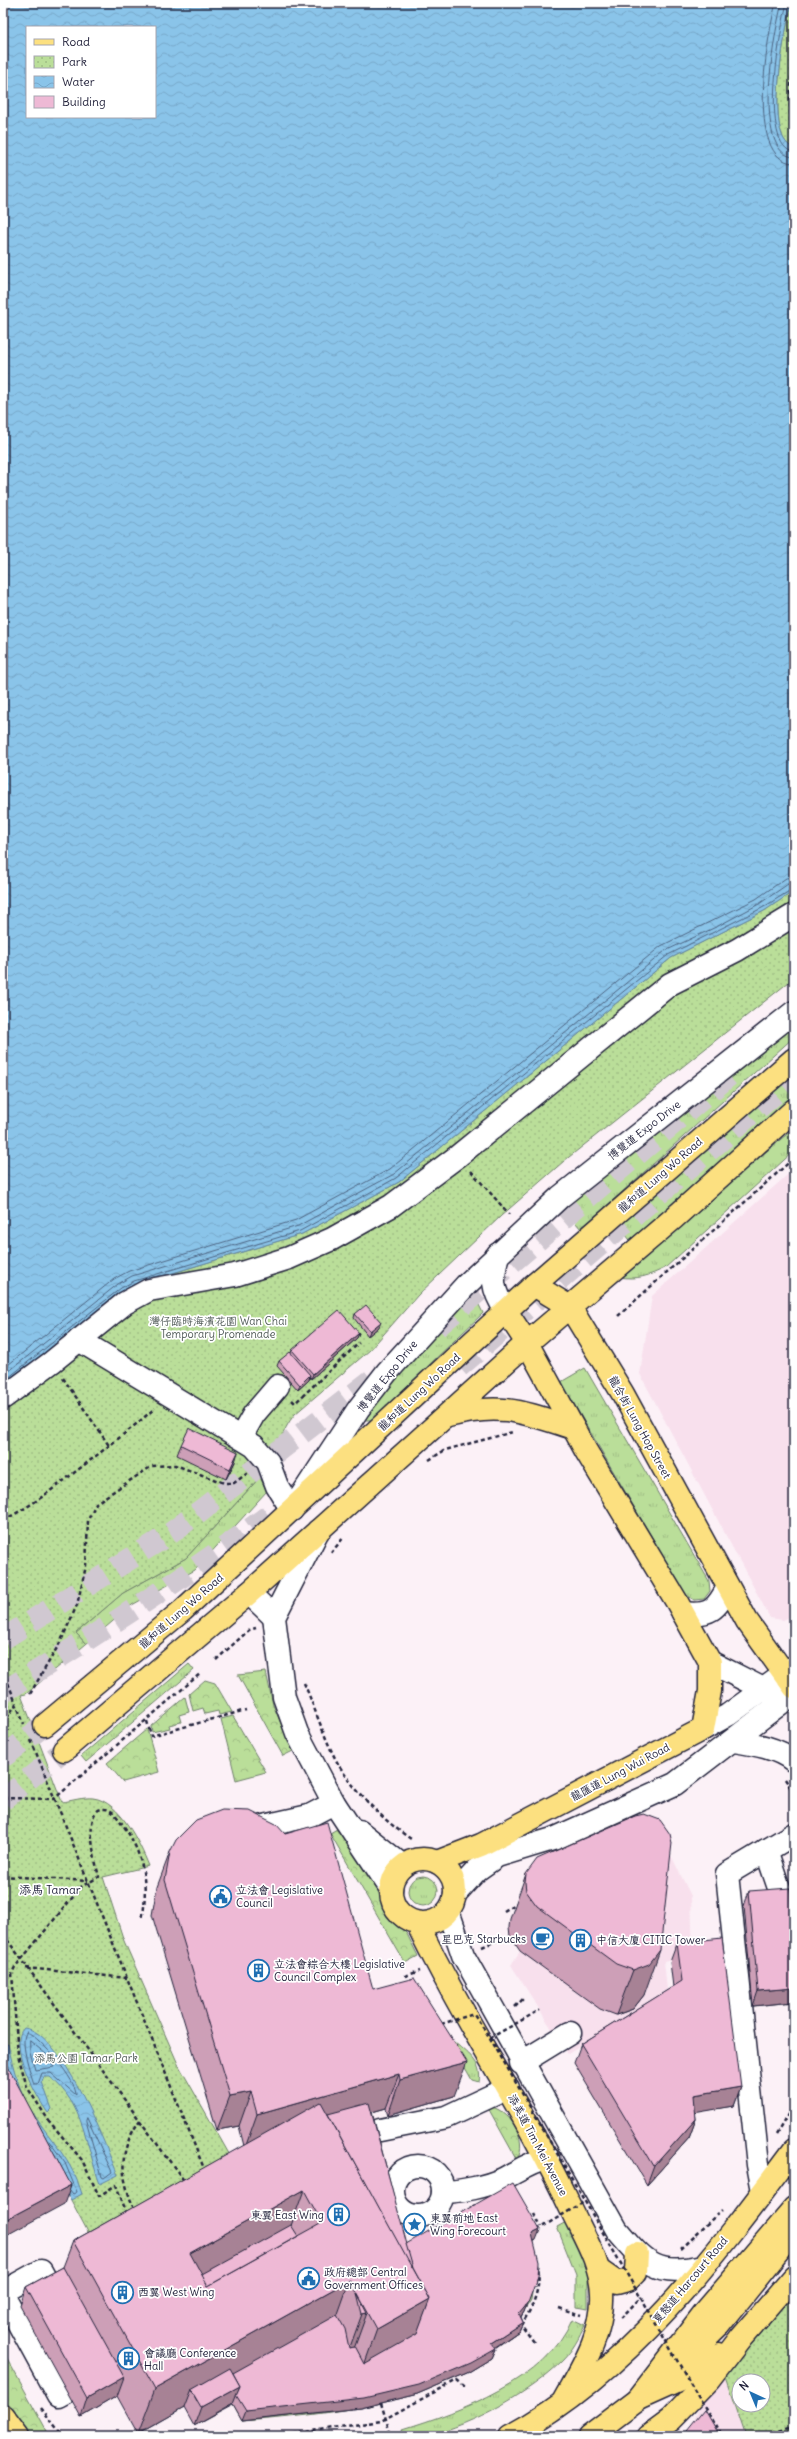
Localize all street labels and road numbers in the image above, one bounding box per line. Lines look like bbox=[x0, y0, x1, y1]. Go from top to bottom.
street label: 博覽道 Expo Drive bbox=[605, 1097, 683, 1163]
street label: 龍和道 Lung Wo Road bbox=[615, 1134, 705, 1215]
street label: 博覽道 Expo Drive bbox=[354, 1337, 420, 1415]
street label: 龍和道 Lung Wo Road bbox=[375, 1350, 463, 1434]
street label: 龍合街 Lung Hop Street bbox=[606, 1373, 674, 1481]
street label: 龍和道 Lung Wo Road bbox=[136, 1570, 226, 1651]
street label: 龍匯道 Lung Wui Road bbox=[568, 1740, 672, 1804]
street label: 添美道 Tim Mei Avenue bbox=[505, 2092, 571, 2198]
street label: 夏慤道 Harcourt Road bbox=[650, 2233, 731, 2326]

